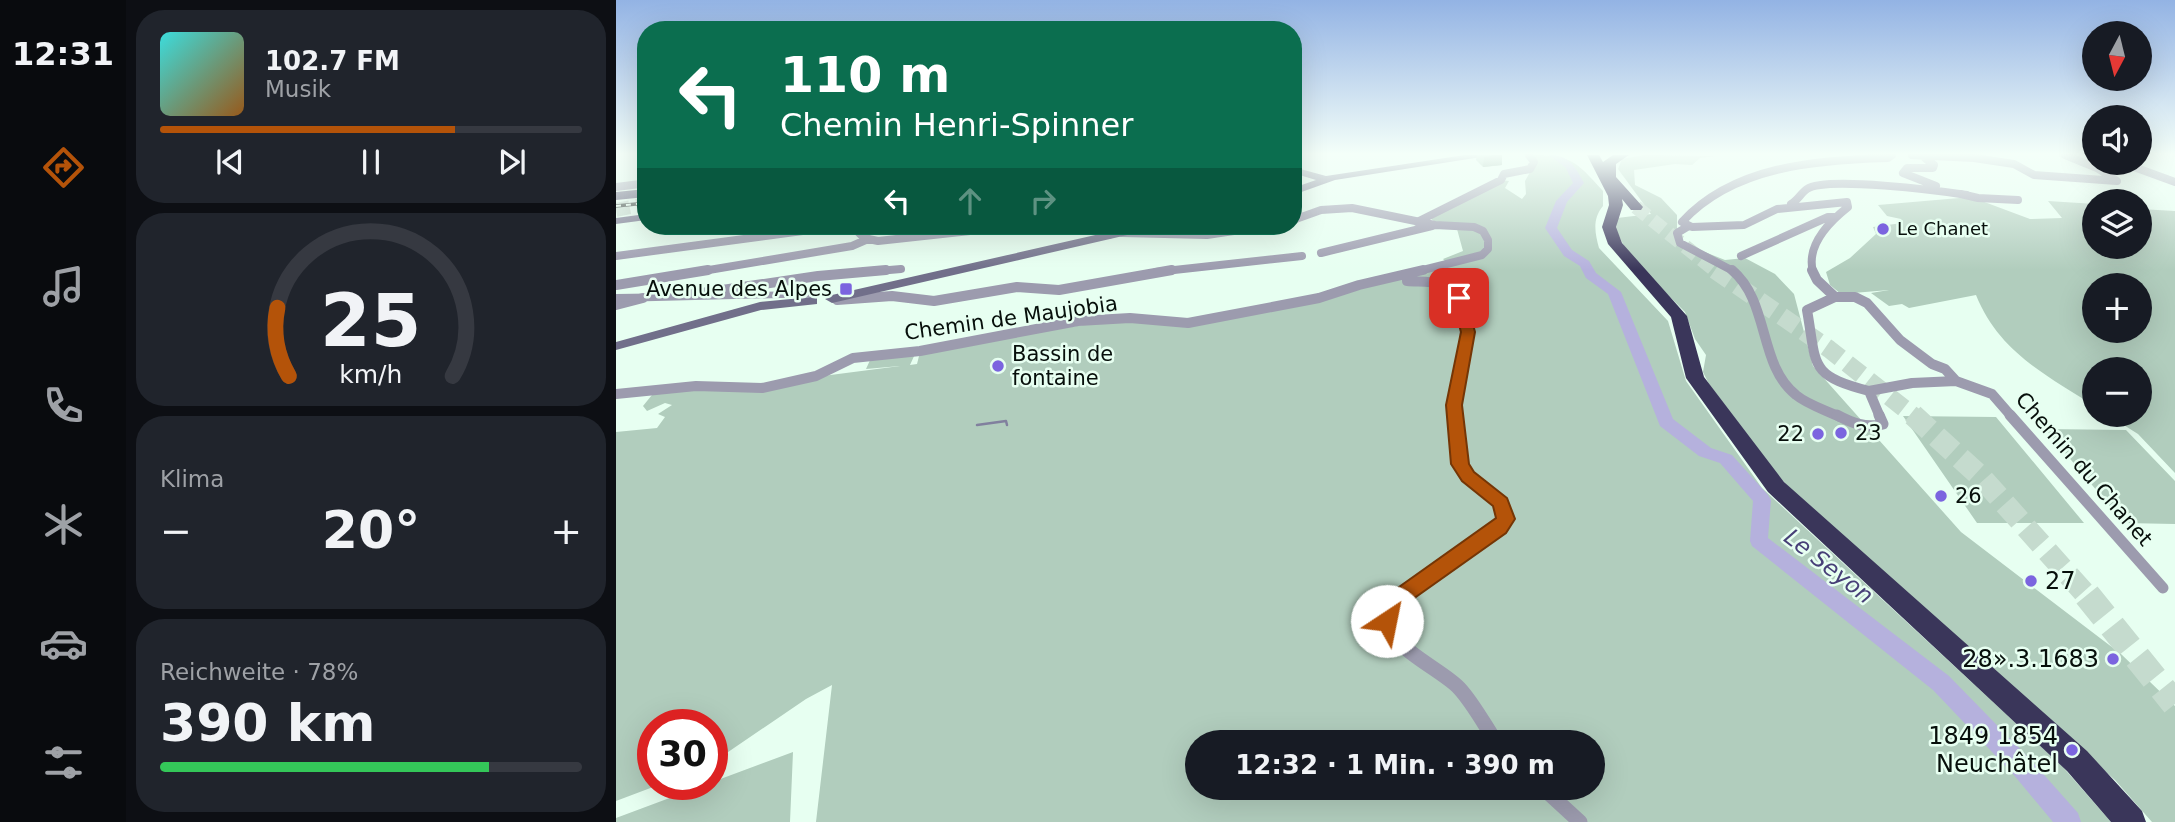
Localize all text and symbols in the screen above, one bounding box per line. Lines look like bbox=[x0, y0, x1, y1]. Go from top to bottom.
north arrow bbox=[2082, 21, 2152, 91]
map controls bbox=[2082, 21, 2152, 427]
text: 12:31 bbox=[12, 35, 114, 73]
text: 102.7 FM bbox=[265, 46, 400, 76]
text: 110 m bbox=[780, 47, 950, 104]
icon: left bbox=[665, 49, 756, 140]
text: Musik bbox=[265, 76, 331, 102]
button: sound bbox=[2082, 105, 2152, 175]
text: Chemin Henri-Spinner bbox=[780, 106, 1133, 144]
icon: directions bbox=[39, 143, 88, 192]
icon: previous bbox=[211, 143, 249, 181]
icon: pause bbox=[352, 143, 390, 181]
icon: next bbox=[493, 143, 531, 181]
icon: left bbox=[878, 182, 916, 220]
icon: ahead bbox=[951, 182, 989, 220]
icon: right bbox=[1024, 182, 1062, 220]
button: layers bbox=[2082, 189, 2152, 259]
place label: Le Chanet bbox=[1897, 218, 1988, 239]
marker: Le Chanet bbox=[1875, 221, 1891, 237]
icon: music bbox=[39, 262, 88, 311]
pin bbox=[1429, 268, 1489, 328]
button: + bbox=[2082, 273, 2152, 343]
place label: Avenue des Alpes bbox=[646, 277, 832, 301]
text: 25 bbox=[320, 278, 422, 363]
icon: arrive bbox=[1440, 279, 1478, 317]
marker: Avenue des Alpes bbox=[838, 281, 854, 297]
street label: Chemin de Maujobia bbox=[903, 291, 1119, 345]
place label: Bassin de fontaine bbox=[1012, 342, 1113, 390]
button: − bbox=[2082, 357, 2152, 427]
marker: Bassin de fontaine bbox=[990, 358, 1006, 374]
text: km/h bbox=[339, 359, 403, 388]
icon: phone bbox=[39, 381, 88, 430]
street label: Chemin du Chanet bbox=[2011, 387, 2157, 551]
place label: 23 bbox=[1855, 421, 1882, 445]
place label: 22 bbox=[1777, 422, 1804, 446]
marker: 23 bbox=[1833, 425, 1849, 441]
marker: 22 bbox=[1810, 426, 1826, 442]
text: Klima bbox=[160, 466, 224, 492]
place label: 26 bbox=[1955, 484, 1982, 508]
marker: 26 bbox=[1933, 488, 1949, 504]
icon: climate bbox=[39, 500, 88, 549]
text: 20° bbox=[322, 500, 420, 560]
text: − bbox=[160, 509, 192, 553]
text: + bbox=[550, 509, 582, 553]
water label: Le Seyon bbox=[1780, 523, 1878, 609]
place label: 27 bbox=[2045, 567, 2076, 595]
marker: 27 bbox=[2023, 573, 2039, 589]
position arrow bbox=[1350, 584, 1424, 658]
icon: car bbox=[39, 619, 88, 668]
place label: 28».3.1683 bbox=[1962, 645, 2099, 673]
marker: 28».3.1683 bbox=[2105, 651, 2121, 667]
text: Reichweite · 78% bbox=[160, 659, 358, 685]
text: 390 km bbox=[160, 693, 375, 753]
speed limit sign: 30 bbox=[637, 709, 728, 800]
place label: 1849 1854 Neuchâtel bbox=[1928, 722, 2058, 778]
icon: filters bbox=[39, 738, 88, 787]
marker: 1849 1854 Neuchâtel bbox=[2064, 742, 2080, 758]
text: 12:32 · 1 Min. · 390 m bbox=[1235, 750, 1555, 780]

